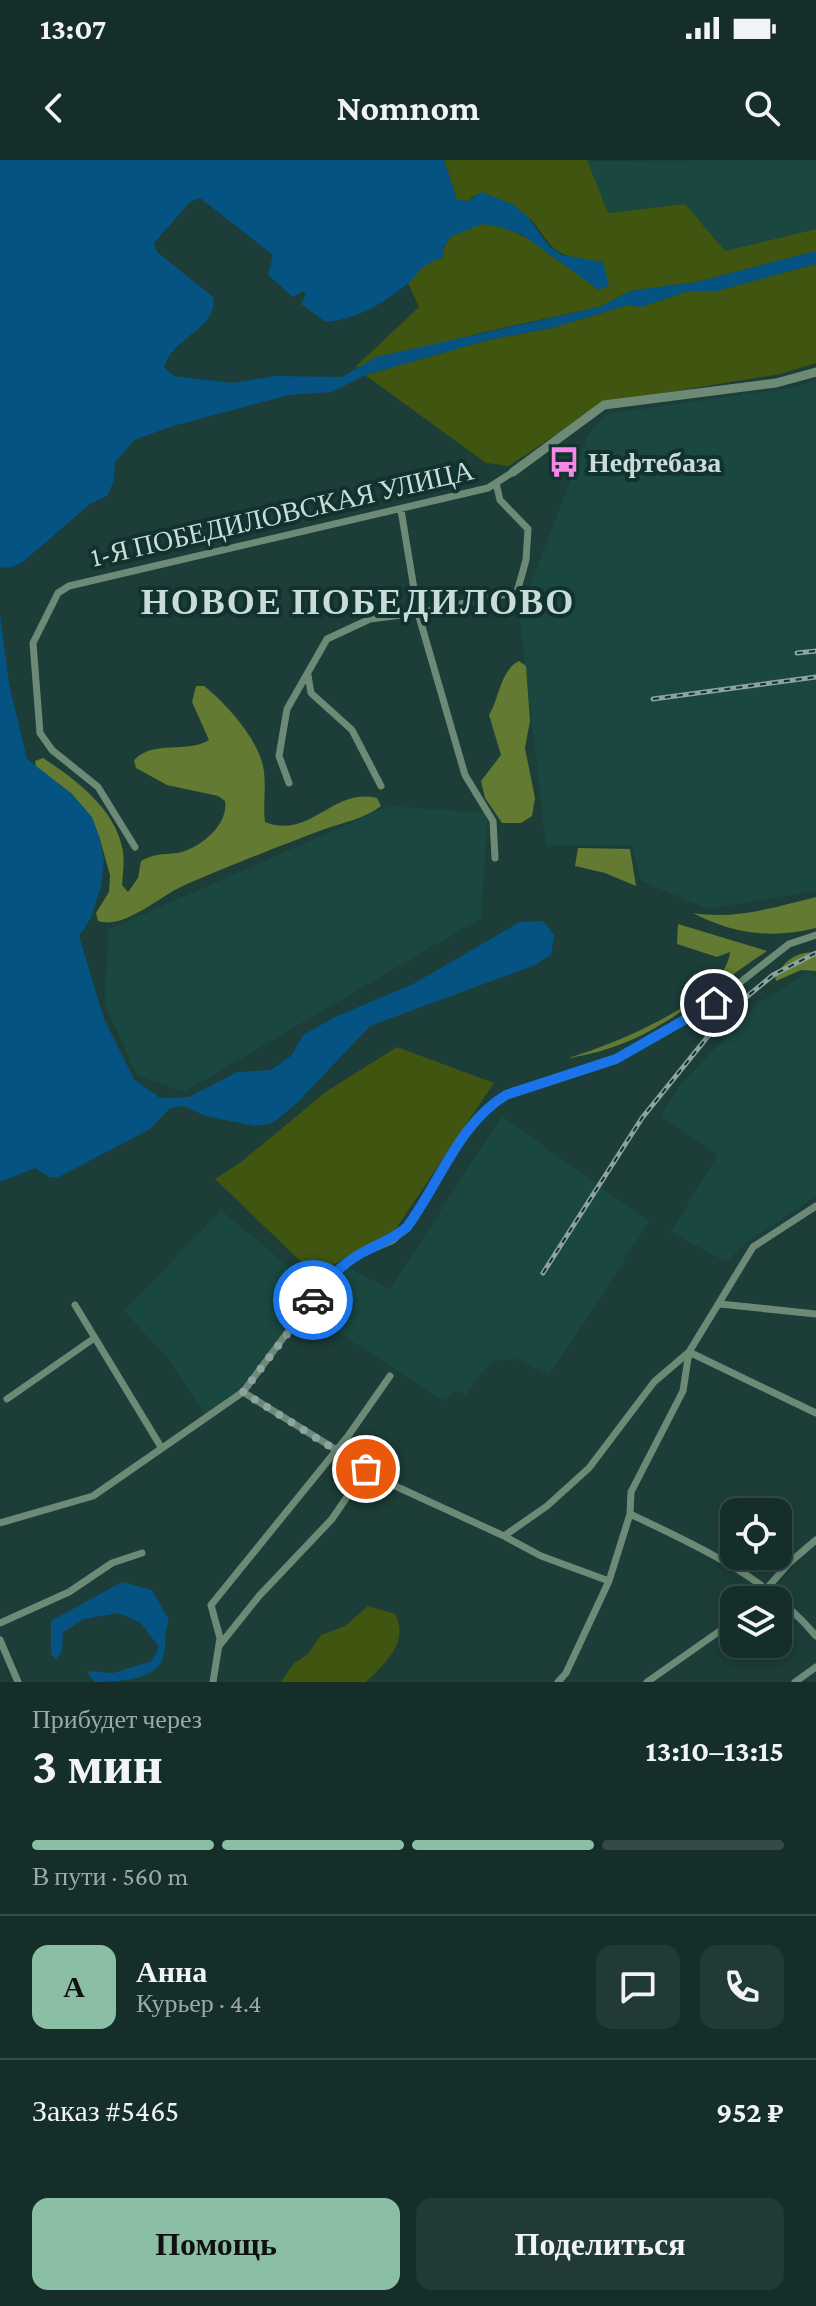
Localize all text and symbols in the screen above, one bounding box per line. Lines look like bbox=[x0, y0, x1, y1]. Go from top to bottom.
text: 13:07 bbox=[40, 12, 106, 45]
icon: back bbox=[32, 86, 76, 130]
icon: search bbox=[740, 86, 784, 130]
text: Nomnom bbox=[336, 88, 480, 128]
bus stop icon: Нефтебаза bbox=[547, 445, 581, 479]
place label: Нефтебаза bbox=[588, 447, 721, 478]
street label: 1-Я ПОБЕДИЛОВСКАЯ УЛИЦА bbox=[88, 454, 477, 573]
district label: НОВОЕ ПОБЕДИЛОВО bbox=[141, 582, 575, 622]
pin bbox=[680, 969, 748, 1037]
icon: home bbox=[692, 981, 736, 1025]
courier bbox=[273, 1260, 353, 1340]
icon: car bbox=[291, 1278, 335, 1322]
pin bbox=[332, 1435, 400, 1503]
icon: bag bbox=[344, 1447, 388, 1491]
map controls bbox=[720, 1498, 792, 1658]
button: locate bbox=[720, 1498, 792, 1570]
button: layers bbox=[720, 1586, 792, 1658]
text: Прибудет через bbox=[32, 1705, 202, 1734]
text: 13:10–13:15 bbox=[646, 1734, 784, 1767]
text: 3 мин bbox=[32, 1736, 163, 1794]
text: В пути · 560 m bbox=[32, 1862, 188, 1891]
button: chat bbox=[596, 1945, 680, 2029]
button: phone bbox=[700, 1945, 784, 2029]
text: Анна bbox=[136, 1955, 207, 1988]
text: А bbox=[63, 1970, 85, 2003]
text: Курьер · 4.4 bbox=[136, 1989, 262, 2018]
text: Заказ #5465 bbox=[32, 2094, 179, 2127]
text: 952 ₽ bbox=[716, 2095, 784, 2128]
button: Помощь bbox=[32, 2198, 400, 2290]
button: Поделиться bbox=[416, 2198, 784, 2290]

